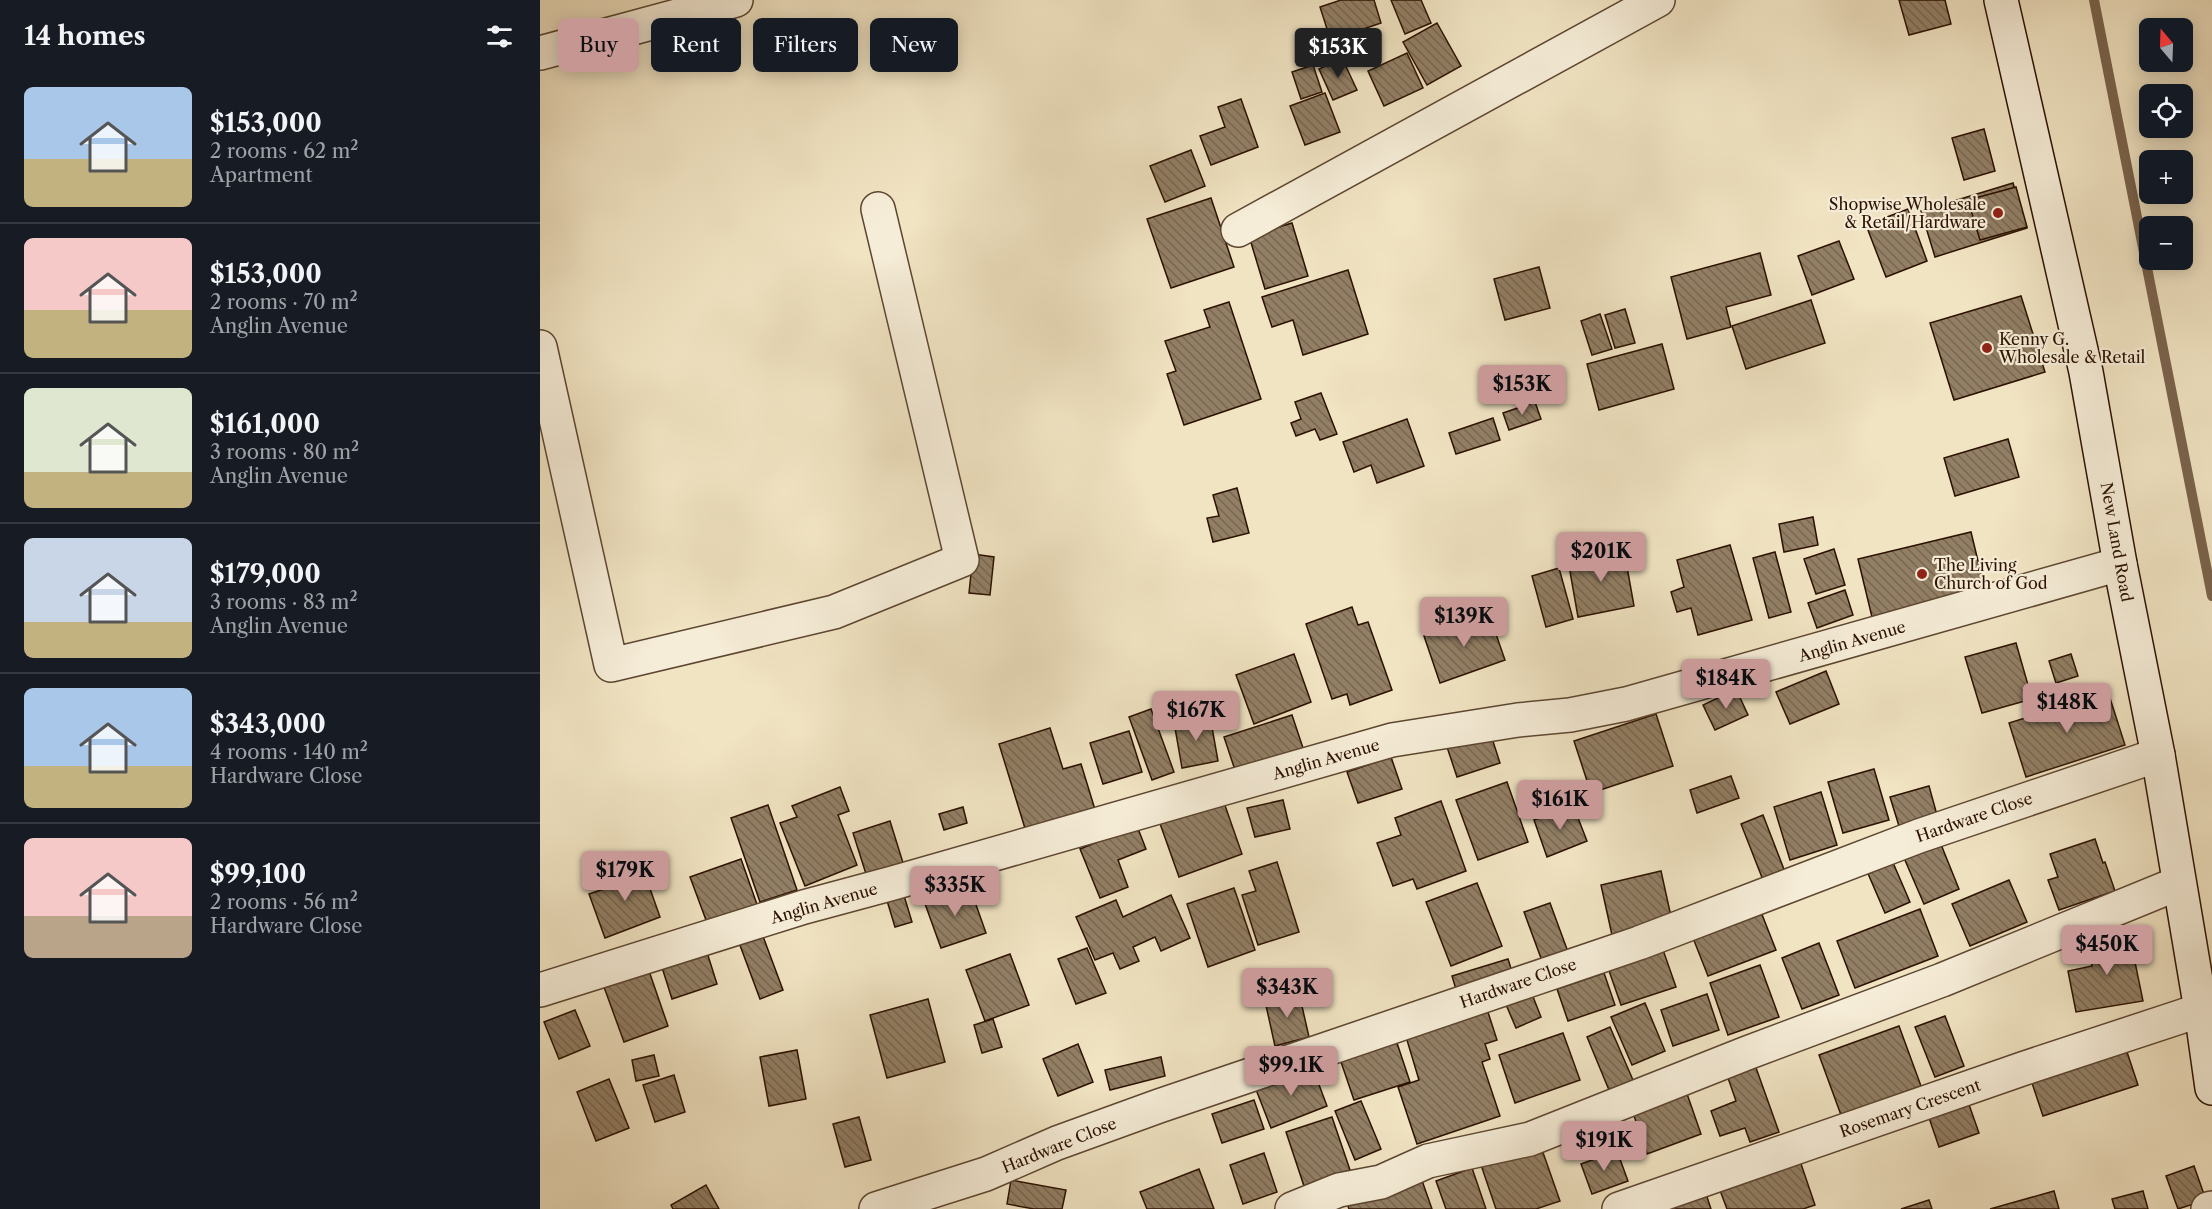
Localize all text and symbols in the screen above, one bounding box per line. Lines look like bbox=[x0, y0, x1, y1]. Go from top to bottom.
chip: Buy bbox=[558, 18, 639, 72]
chip: Rent bbox=[651, 18, 741, 72]
chip: Filters bbox=[753, 18, 858, 72]
chip: New bbox=[870, 18, 958, 72]
north arrow bbox=[2139, 18, 2193, 72]
map controls bbox=[2139, 18, 2193, 270]
text: 14 homes bbox=[24, 20, 146, 52]
icon: filters bbox=[483, 20, 516, 53]
pin: $153K bbox=[1296, 28, 1380, 79]
text: $153K bbox=[1309, 35, 1367, 59]
button: locate bbox=[2139, 84, 2193, 138]
text: $153,000 bbox=[210, 107, 322, 139]
icon: home bbox=[72, 111, 144, 183]
text: 2 rooms · 62 m² bbox=[210, 139, 358, 163]
button: + bbox=[2139, 150, 2193, 204]
text: Apartment bbox=[210, 163, 313, 187]
place label: Shopwise Wholesale & Retail/Hardware bbox=[1829, 194, 1986, 232]
marker: Shopwise Wholesale & Retail/Hardware bbox=[1991, 206, 2005, 220]
button: − bbox=[2139, 216, 2193, 270]
text: $153,000 bbox=[210, 258, 322, 290]
icon: home bbox=[72, 262, 144, 334]
text: 2 rooms · 70 m² bbox=[210, 290, 358, 314]
text: Anglin Avenue bbox=[210, 314, 348, 338]
place label: Kenny G. Wholesale & Retail bbox=[1998, 329, 2146, 367]
marker: Kenny G. Wholesale & Retail bbox=[1980, 341, 1994, 355]
pin: $153K bbox=[1480, 365, 1564, 416]
text: $153K bbox=[1493, 372, 1551, 396]
text: $161,000 bbox=[210, 408, 320, 440]
icon: home bbox=[72, 412, 144, 484]
text: 3 rooms · 80 m² bbox=[210, 440, 359, 464]
text: Anglin Avenue bbox=[210, 464, 348, 488]
street label: New Land Road bbox=[2097, 481, 2137, 604]
pin: $201K bbox=[1559, 532, 1643, 583]
text: $201K bbox=[1571, 539, 1631, 563]
place label: The Living Church of God bbox=[1934, 555, 2048, 593]
text: $179,000 bbox=[210, 558, 321, 590]
icon: home bbox=[72, 562, 144, 634]
marker: The Living Church of God bbox=[1915, 567, 1929, 581]
text: 3 rooms · 83 m² bbox=[210, 590, 358, 614]
pin: $139K bbox=[1422, 597, 1506, 648]
text: $139K bbox=[1434, 604, 1494, 628]
text: Anglin Avenue bbox=[210, 614, 348, 638]
street label: Anglin Avenue bbox=[1795, 616, 1908, 666]
pin: $184K bbox=[1684, 659, 1768, 710]
text: $184K bbox=[1696, 666, 1756, 690]
pin: $148K bbox=[2025, 683, 2109, 734]
text: $148K bbox=[2037, 690, 2097, 714]
pin: $167K bbox=[1154, 691, 1238, 742]
text: $167K bbox=[1167, 698, 1225, 722]
text: $343,000 bbox=[210, 708, 326, 740]
icon: home bbox=[72, 712, 144, 784]
street label: Anglin Avenue bbox=[1269, 734, 1382, 784]
text: 4 rooms · 140 m² bbox=[210, 740, 368, 764]
text: Hardware Close bbox=[210, 764, 362, 788]
pin: $161K bbox=[1518, 780, 1602, 831]
text: $161K bbox=[1531, 787, 1589, 811]
street label: Hardware Close bbox=[1913, 788, 2035, 846]
pin: $179K bbox=[583, 851, 667, 902]
text: $99,100 bbox=[210, 858, 306, 890]
text: $179K bbox=[596, 858, 654, 882]
icon: home bbox=[72, 862, 144, 934]
pin: $335K bbox=[913, 866, 997, 917]
text: $335K bbox=[925, 873, 985, 897]
street label: Anglin Avenue bbox=[767, 878, 880, 928]
text: 2 rooms · 56 m² bbox=[210, 890, 358, 914]
text: Hardware Close bbox=[210, 914, 362, 938]
pin: $450K bbox=[2065, 925, 2149, 976]
text: $450K bbox=[2076, 932, 2138, 956]
street label: Hardware Close bbox=[1457, 954, 1579, 1012]
pin: $343K bbox=[1245, 968, 1329, 1019]
text: $343K bbox=[1256, 975, 1318, 999]
pin: $99.1K bbox=[1242, 1046, 1340, 1097]
text: $99.1K bbox=[1259, 1053, 1323, 1077]
street label: Rosemary Crescent bbox=[1837, 1074, 1983, 1142]
street label: Hardware Close bbox=[999, 1113, 1119, 1177]
pin: $191K bbox=[1562, 1121, 1646, 1172]
text: $191K bbox=[1575, 1128, 1633, 1152]

